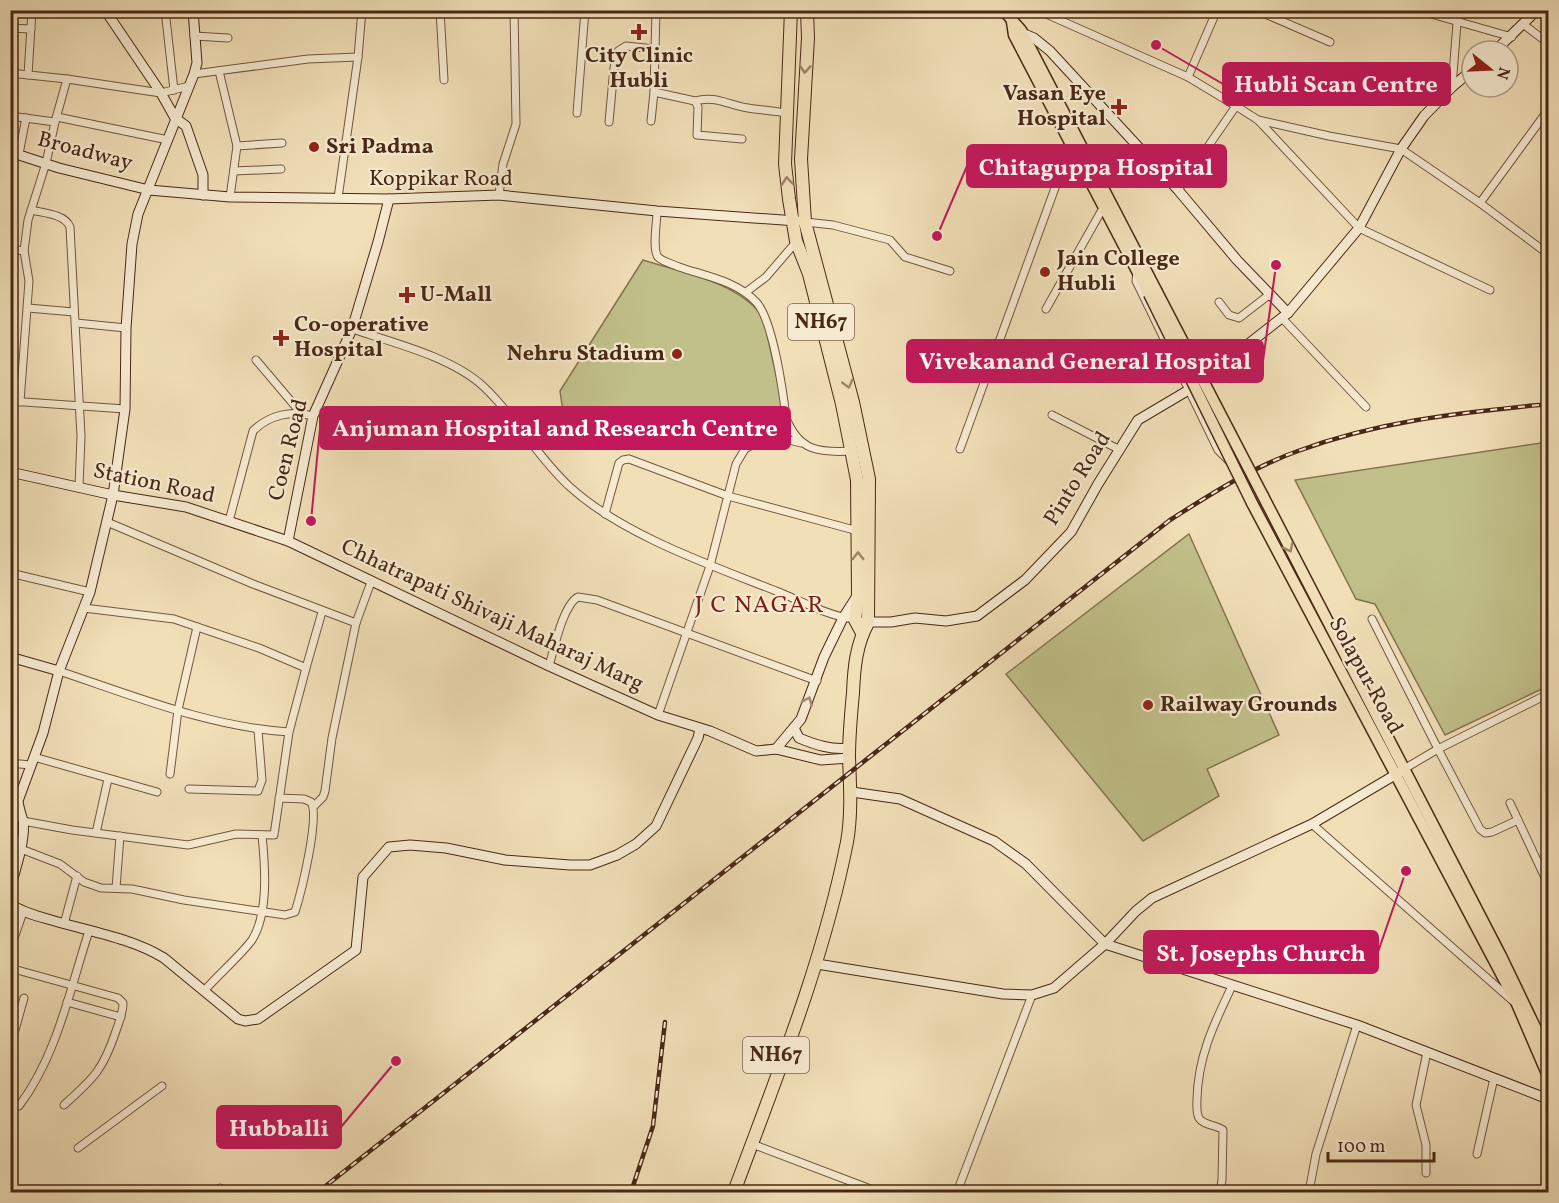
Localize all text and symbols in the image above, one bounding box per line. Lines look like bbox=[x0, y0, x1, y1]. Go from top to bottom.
marker: City Clinic Hubli bbox=[630, 23, 648, 41]
north arrow bbox=[1460, 39, 1520, 99]
place label: City Clinic Hubli bbox=[585, 41, 693, 97]
callout: Hubli Scan Centre bbox=[1223, 63, 1450, 105]
one-way arrow bbox=[799, 64, 812, 73]
text: N bbox=[1490, 64, 1515, 82]
text: Hubli Scan Centre bbox=[1234, 69, 1438, 103]
place label: Vasan Eye Hospital bbox=[1003, 79, 1106, 135]
marker: Vasan Eye Hospital bbox=[1110, 98, 1128, 116]
street label: Broadway bbox=[34, 124, 136, 180]
place label: Sri Padma bbox=[326, 132, 434, 163]
marker: Sri Padma bbox=[307, 140, 321, 154]
callout: Chitaguppa Hospital bbox=[967, 145, 1226, 187]
text: Chitaguppa Hospital bbox=[979, 152, 1213, 186]
street label: Koppikar Road bbox=[369, 164, 513, 195]
one-way arrow bbox=[781, 176, 794, 185]
place label: Jain College Hubli bbox=[1056, 244, 1180, 300]
marker: Jain College Hubli bbox=[1038, 265, 1052, 279]
place label: U-Mall bbox=[420, 280, 492, 311]
marker: U-Mall bbox=[398, 286, 416, 304]
road number: NH67 bbox=[788, 304, 854, 340]
place label: Co-operative Hospital bbox=[294, 310, 429, 366]
marker: Co-operative Hospital bbox=[272, 329, 290, 347]
place label: Nehru Stadium bbox=[507, 339, 665, 370]
callout: Vivekanand General Hospital bbox=[907, 340, 1263, 382]
text: Vivekanand General Hospital bbox=[919, 346, 1251, 380]
marker: Nehru Stadium bbox=[670, 347, 684, 361]
one-way arrow bbox=[841, 379, 854, 389]
street label: Coen Road bbox=[261, 396, 317, 504]
callout: Anjuman Hospital and Research Centre bbox=[320, 407, 790, 449]
text: Anjuman Hospital and Research Centre bbox=[332, 413, 778, 447]
street label: Pinto Road bbox=[1037, 426, 1119, 532]
street label: Station Road bbox=[90, 456, 218, 512]
street label: Chhatrapati Shivaji Maharaj Marg bbox=[335, 532, 649, 700]
one-way arrow bbox=[1282, 542, 1294, 553]
one-way arrow bbox=[852, 551, 864, 560]
district label: J C NAGAR bbox=[695, 589, 825, 623]
street label: Solapur Road bbox=[1320, 612, 1410, 740]
place label: Railway Grounds bbox=[1160, 690, 1337, 721]
one-way arrow bbox=[801, 697, 813, 708]
marker: Railway Grounds bbox=[1141, 698, 1155, 712]
callout: St. Josephs Church bbox=[1144, 931, 1378, 973]
text: St. Josephs Church bbox=[1156, 938, 1366, 972]
road number: NH67 bbox=[743, 1037, 809, 1073]
callout: Hubballi bbox=[217, 1106, 341, 1148]
text: Hubballi bbox=[229, 1113, 329, 1147]
scale bar bbox=[1328, 1125, 1434, 1163]
text: 100 m bbox=[1337, 1135, 1386, 1160]

